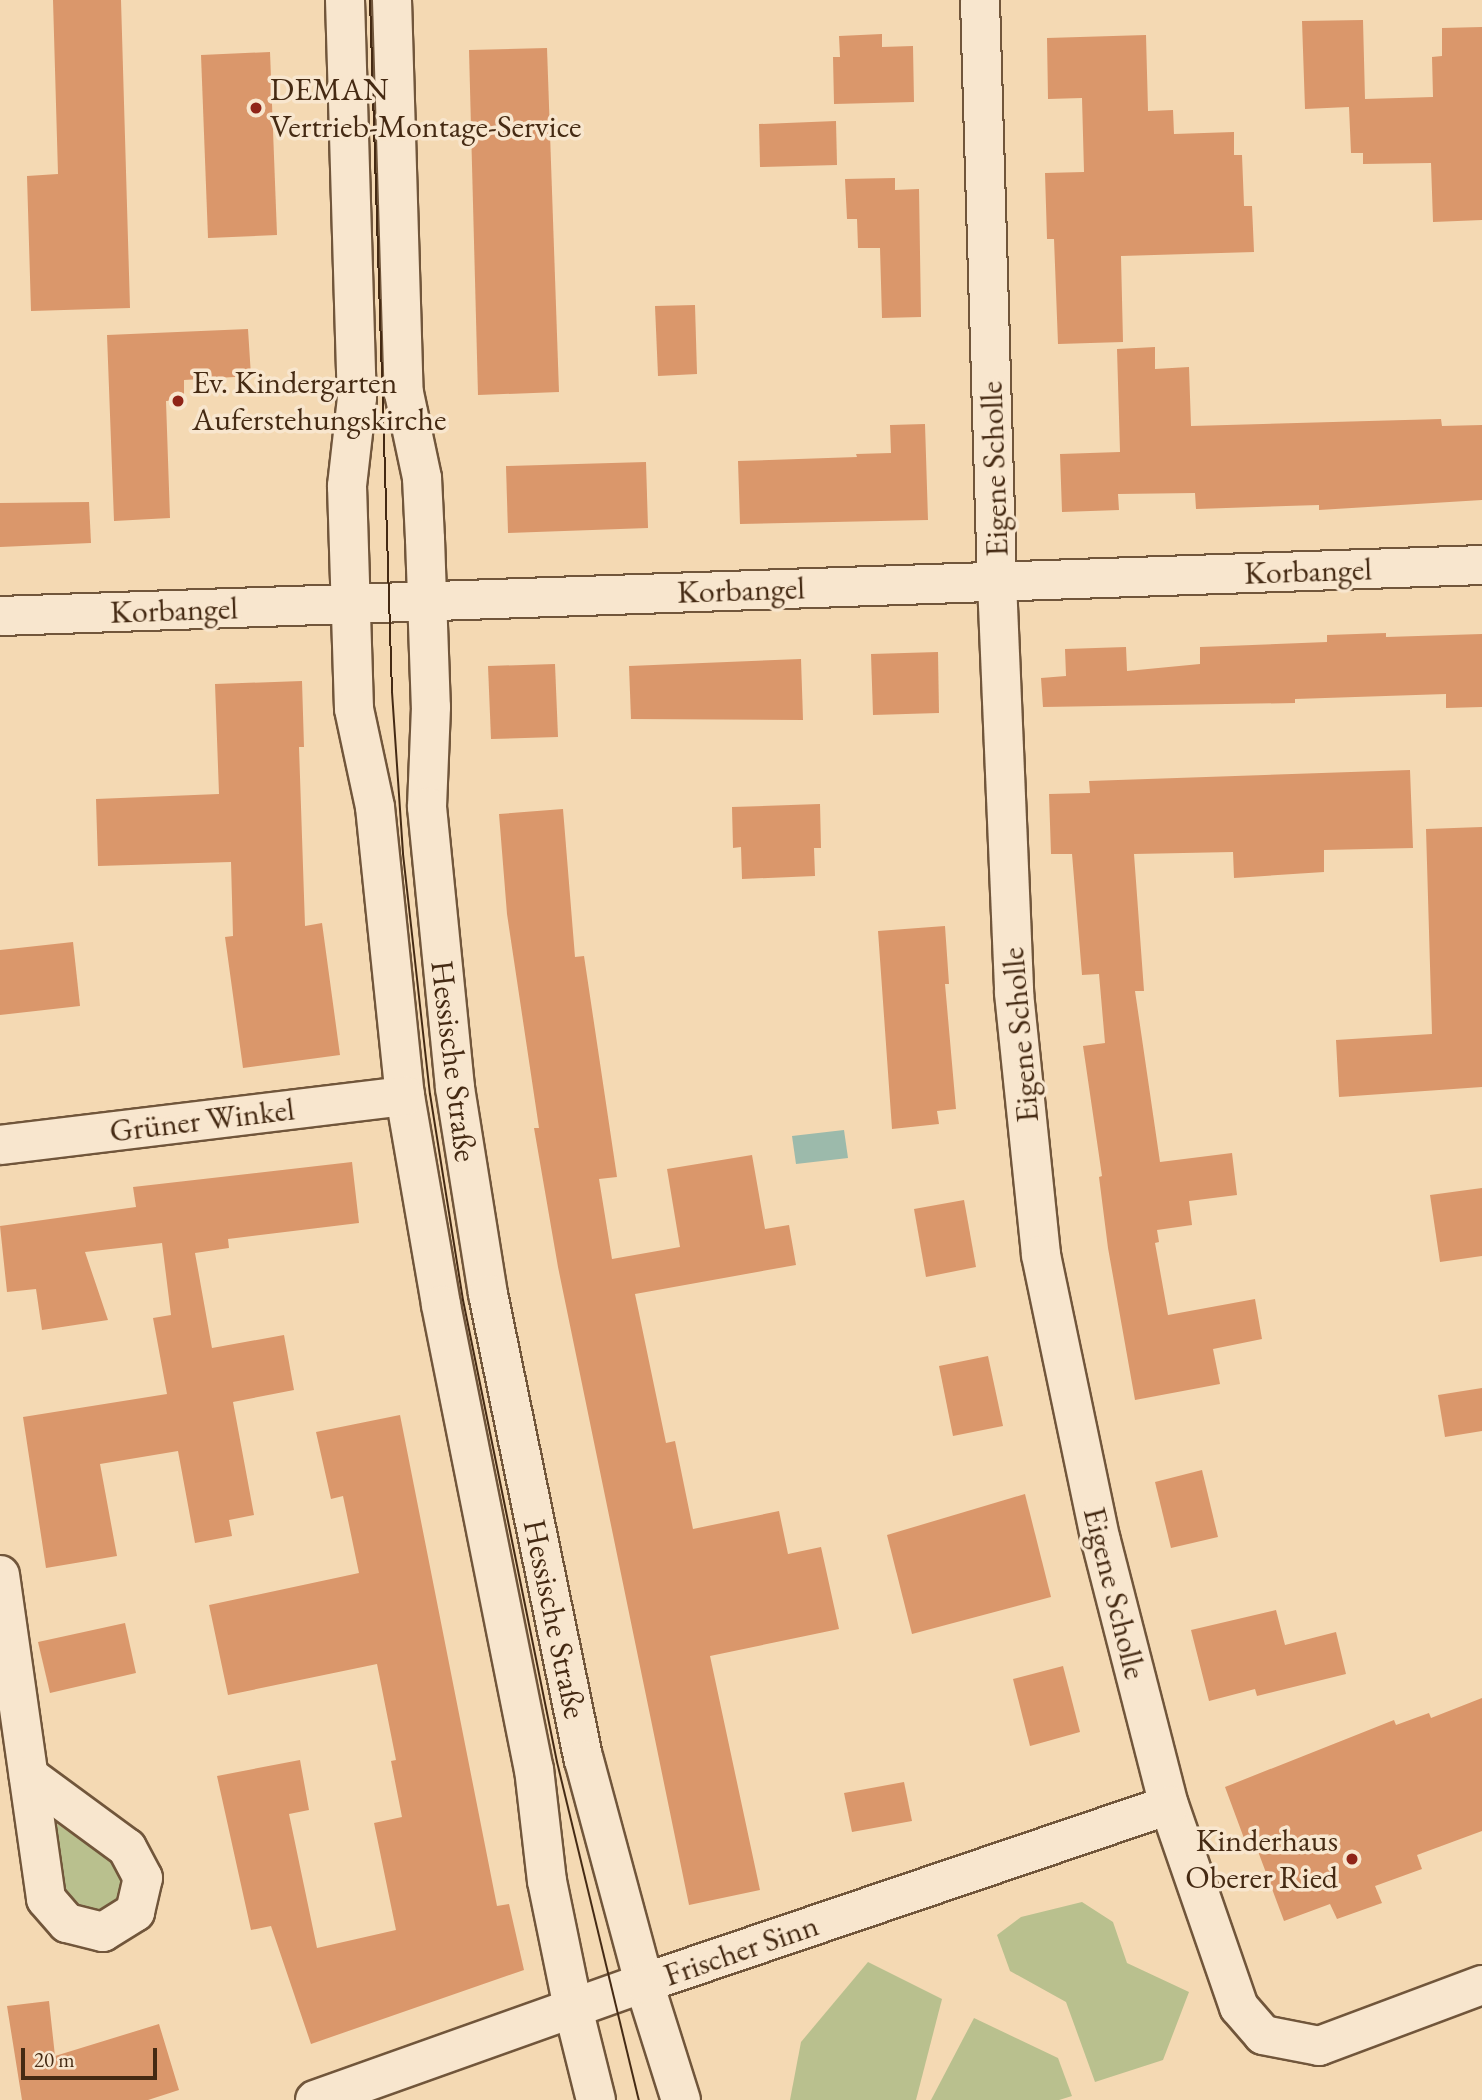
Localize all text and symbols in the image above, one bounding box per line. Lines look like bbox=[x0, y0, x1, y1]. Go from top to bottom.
place label: DEMAN Vertrieb-Montage-Service bbox=[270, 71, 581, 146]
marker: DEMAN Vertrieb-Montage-Service bbox=[248, 100, 264, 116]
place label: Ev. Kindergarten Auferstehungskirche bbox=[192, 364, 446, 439]
street label: Eigene Scholle bbox=[972, 381, 1016, 557]
marker: Ev. Kindergarten Auferstehungskirche bbox=[170, 393, 186, 409]
street label: Korbangel bbox=[1243, 550, 1373, 592]
street label: Korbangel bbox=[676, 569, 806, 611]
street label: Korbangel bbox=[109, 589, 239, 631]
street label: Eigene Scholle bbox=[993, 946, 1047, 1124]
street label: Hessische Straße bbox=[423, 958, 485, 1164]
street label: Grüner Winkel bbox=[107, 1090, 297, 1150]
street label: Eigene Scholle bbox=[1075, 1503, 1155, 1683]
street label: Hessische Straße bbox=[515, 1516, 595, 1722]
place label: Kinderhaus Oberer Ried bbox=[1185, 1822, 1338, 1897]
marker: Kinderhaus Oberer Ried bbox=[1344, 1851, 1360, 1867]
street label: Frischer Sinn bbox=[659, 1906, 823, 1994]
scale bar bbox=[24, 2034, 161, 2078]
text: 20 m bbox=[34, 2046, 75, 2073]

